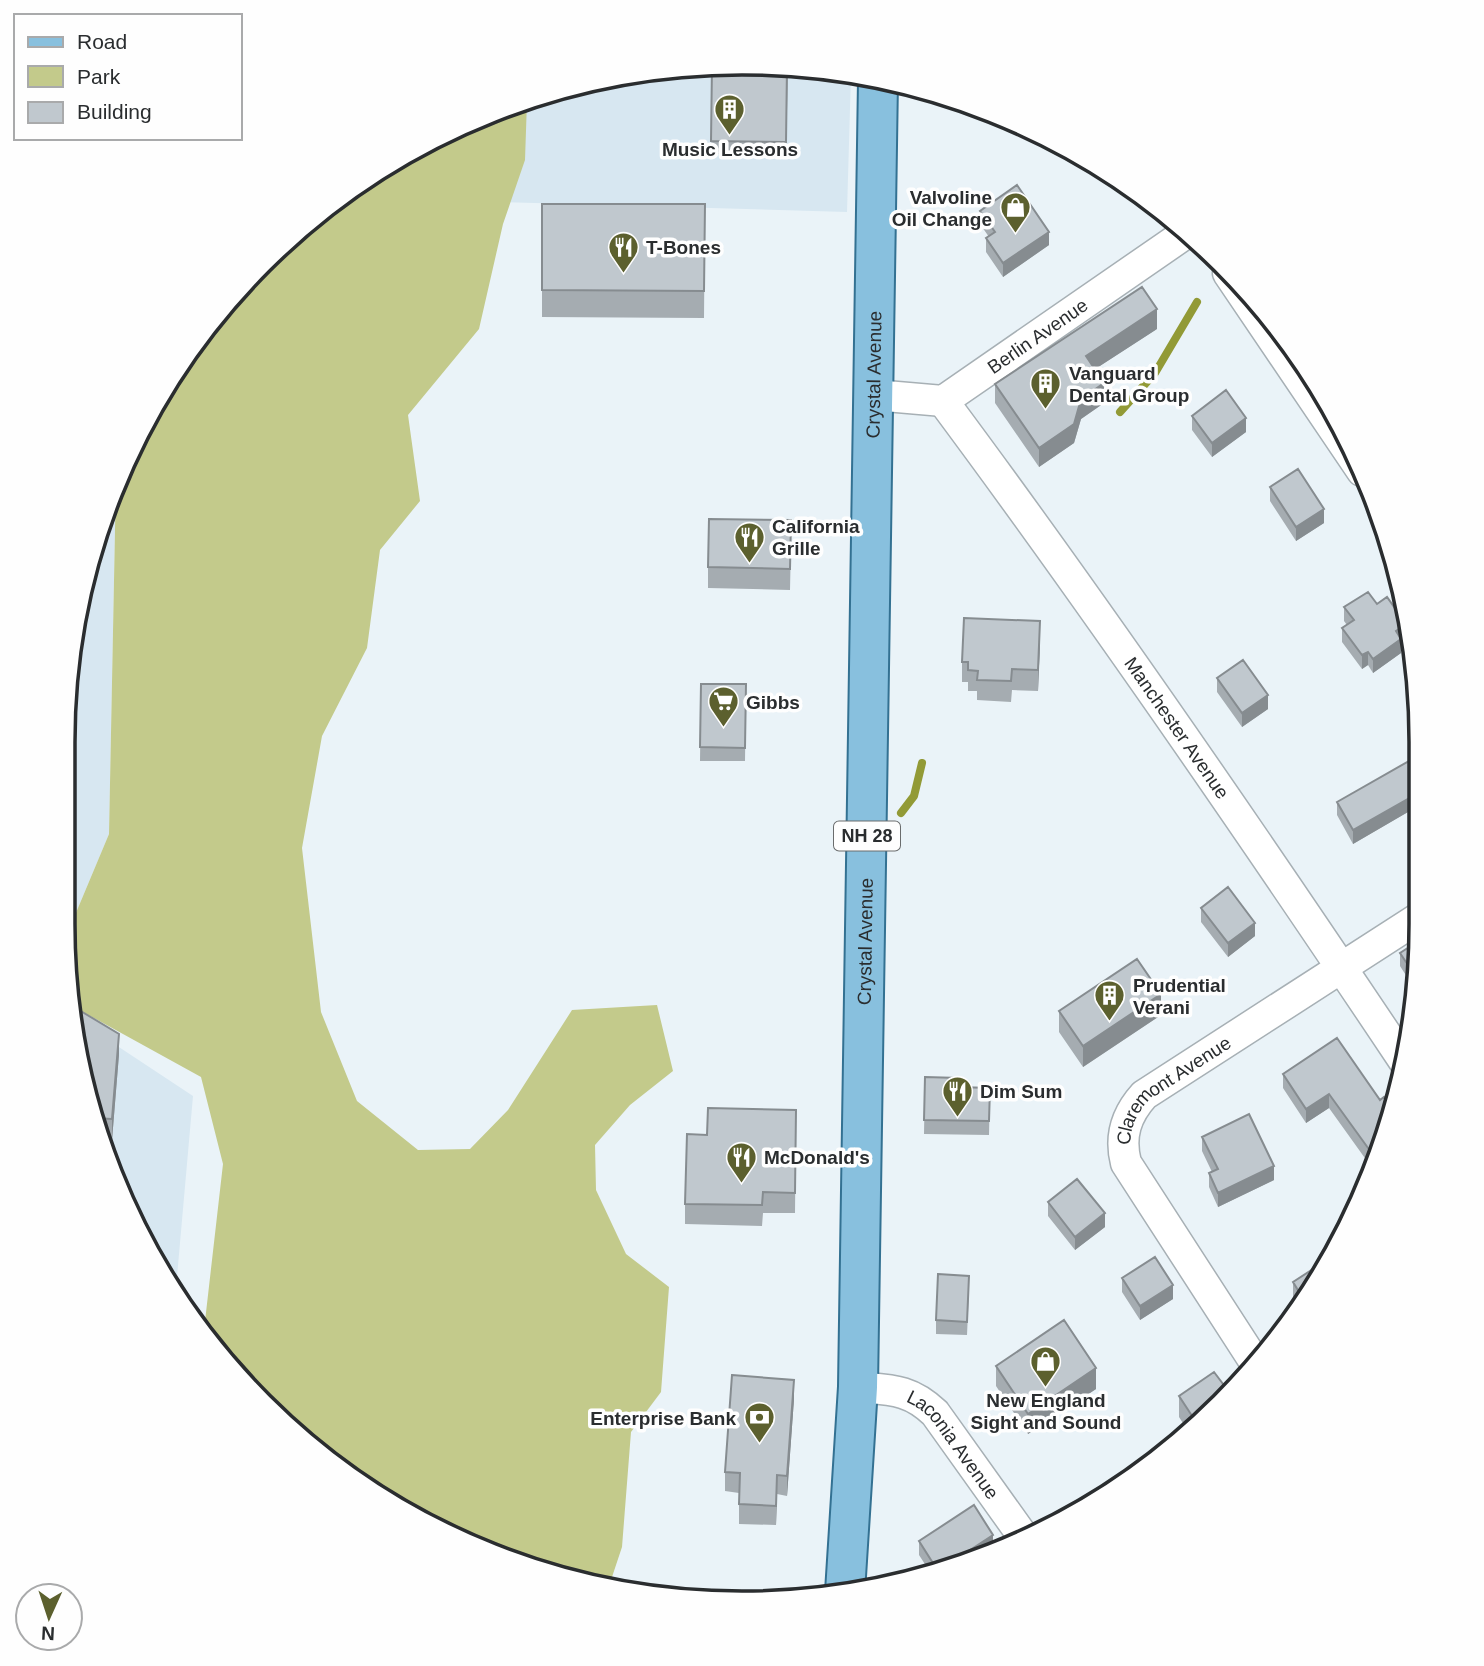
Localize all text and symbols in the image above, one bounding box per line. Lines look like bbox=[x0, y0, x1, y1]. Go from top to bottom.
legend bbox=[14, 14, 242, 140]
text: Road bbox=[77, 30, 127, 53]
text: Park bbox=[77, 65, 121, 88]
building icon: Music Lessons bbox=[713, 93, 747, 137]
text: Building bbox=[77, 100, 152, 123]
place label: Music Lessons bbox=[662, 139, 798, 160]
place label: Valvoline Oil Change bbox=[892, 187, 992, 230]
shop icon: Valvoline Oil Change bbox=[998, 191, 1032, 235]
restaurant icon: T-Bones bbox=[606, 230, 640, 274]
place label: T-Bones bbox=[646, 237, 721, 258]
street label: Berlin Avenue bbox=[983, 294, 1092, 378]
street label: Crystal Avenue bbox=[862, 311, 885, 438]
place label: Vanguard Dental Group bbox=[1069, 363, 1189, 406]
building icon: Vanguard Dental Group bbox=[1029, 367, 1063, 411]
place label: California Grille bbox=[772, 516, 860, 559]
restaurant icon: California Grille bbox=[732, 520, 766, 564]
street label: Manchester Avenue bbox=[1121, 653, 1234, 803]
supermarket icon: Gibbs bbox=[706, 685, 740, 729]
place label: Gibbs bbox=[746, 692, 800, 713]
road number: NH 28 bbox=[834, 822, 900, 850]
street label: Crystal Avenue bbox=[853, 878, 876, 1005]
place label: Prudential Verani bbox=[1133, 975, 1226, 1018]
building icon: Prudential Verani bbox=[1093, 979, 1127, 1023]
street label: Claremont Avenue bbox=[1113, 1031, 1235, 1145]
restaurant icon: Dim Sum bbox=[940, 1074, 974, 1118]
place label: Dim Sum bbox=[980, 1081, 1062, 1102]
restaurant icon: McDonald's bbox=[724, 1140, 758, 1184]
place label: McDonald's bbox=[764, 1147, 870, 1168]
shop icon: New England Sight and Sound bbox=[1029, 1344, 1063, 1388]
street label: Laconia Avenue bbox=[904, 1386, 1003, 1503]
place label: New England Sight and Sound bbox=[971, 1390, 1121, 1433]
bank icon: Enterprise Bank bbox=[742, 1401, 776, 1445]
place label: Enterprise Bank bbox=[590, 1408, 736, 1429]
north arrow bbox=[14, 1582, 84, 1652]
text: N bbox=[41, 1623, 56, 1644]

